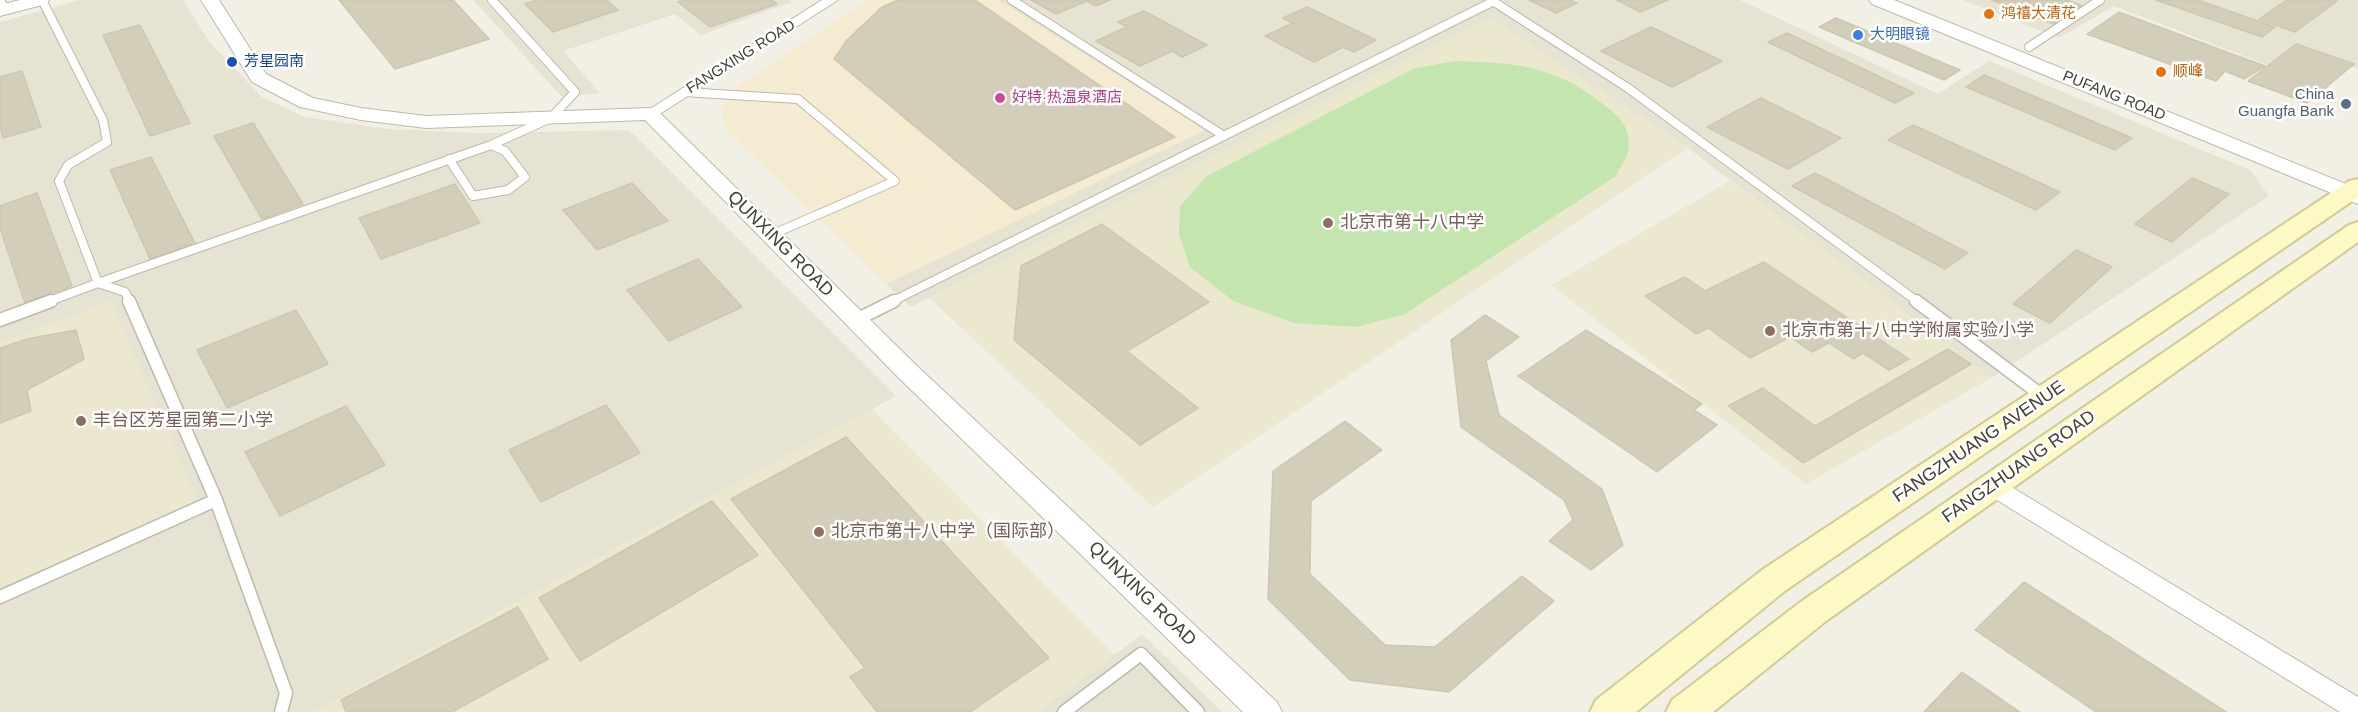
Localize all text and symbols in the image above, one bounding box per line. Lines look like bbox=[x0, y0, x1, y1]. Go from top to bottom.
place label: 鸿禧大清花 bbox=[2001, 5, 2076, 23]
marker: 鸿禧大清花 bbox=[1982, 7, 1996, 21]
street label: FANGXING ROAD bbox=[683, 16, 799, 98]
place label: 大明眼镜 bbox=[1870, 26, 1930, 44]
marker: 大明眼镜 bbox=[1851, 28, 1865, 42]
place label: 芳星园南 bbox=[244, 53, 304, 71]
marker: 芳星园南 bbox=[225, 55, 239, 69]
place label: 顺峰 bbox=[2173, 63, 2203, 81]
marker: 顺峰 bbox=[2154, 65, 2168, 79]
street label: PUFANG ROAD bbox=[2060, 67, 2168, 125]
place label: China Guangfa Bank bbox=[2238, 86, 2334, 121]
place label: 好特·热温泉酒店 bbox=[1012, 89, 1122, 107]
marker: 好特·热温泉酒店 bbox=[993, 91, 1007, 105]
marker: China Guangfa Bank bbox=[2339, 97, 2353, 111]
street label: QUNXING ROAD bbox=[723, 187, 837, 301]
place label: 北京市第十八中学 bbox=[1340, 212, 1484, 234]
marker: 北京市第十八中学 bbox=[1321, 216, 1335, 230]
place label: 北京市第十八中学附属实验小学 bbox=[1782, 320, 2034, 342]
marker: 北京市第十八中学附属实验小学 bbox=[1763, 324, 1777, 338]
street label: FANGZHUANG AVENUE bbox=[1889, 376, 2069, 508]
street label: FANGZHUANG ROAD bbox=[1938, 406, 2100, 528]
place label: 丰台区芳星园第二小学 bbox=[93, 410, 273, 432]
marker: 丰台区芳星园第二小学 bbox=[74, 414, 88, 428]
place label: 北京市第十八中学（国际部） bbox=[831, 521, 1065, 543]
marker: 北京市第十八中学（国际部） bbox=[812, 525, 826, 539]
street label: QUNXING ROAD bbox=[1084, 537, 1200, 651]

